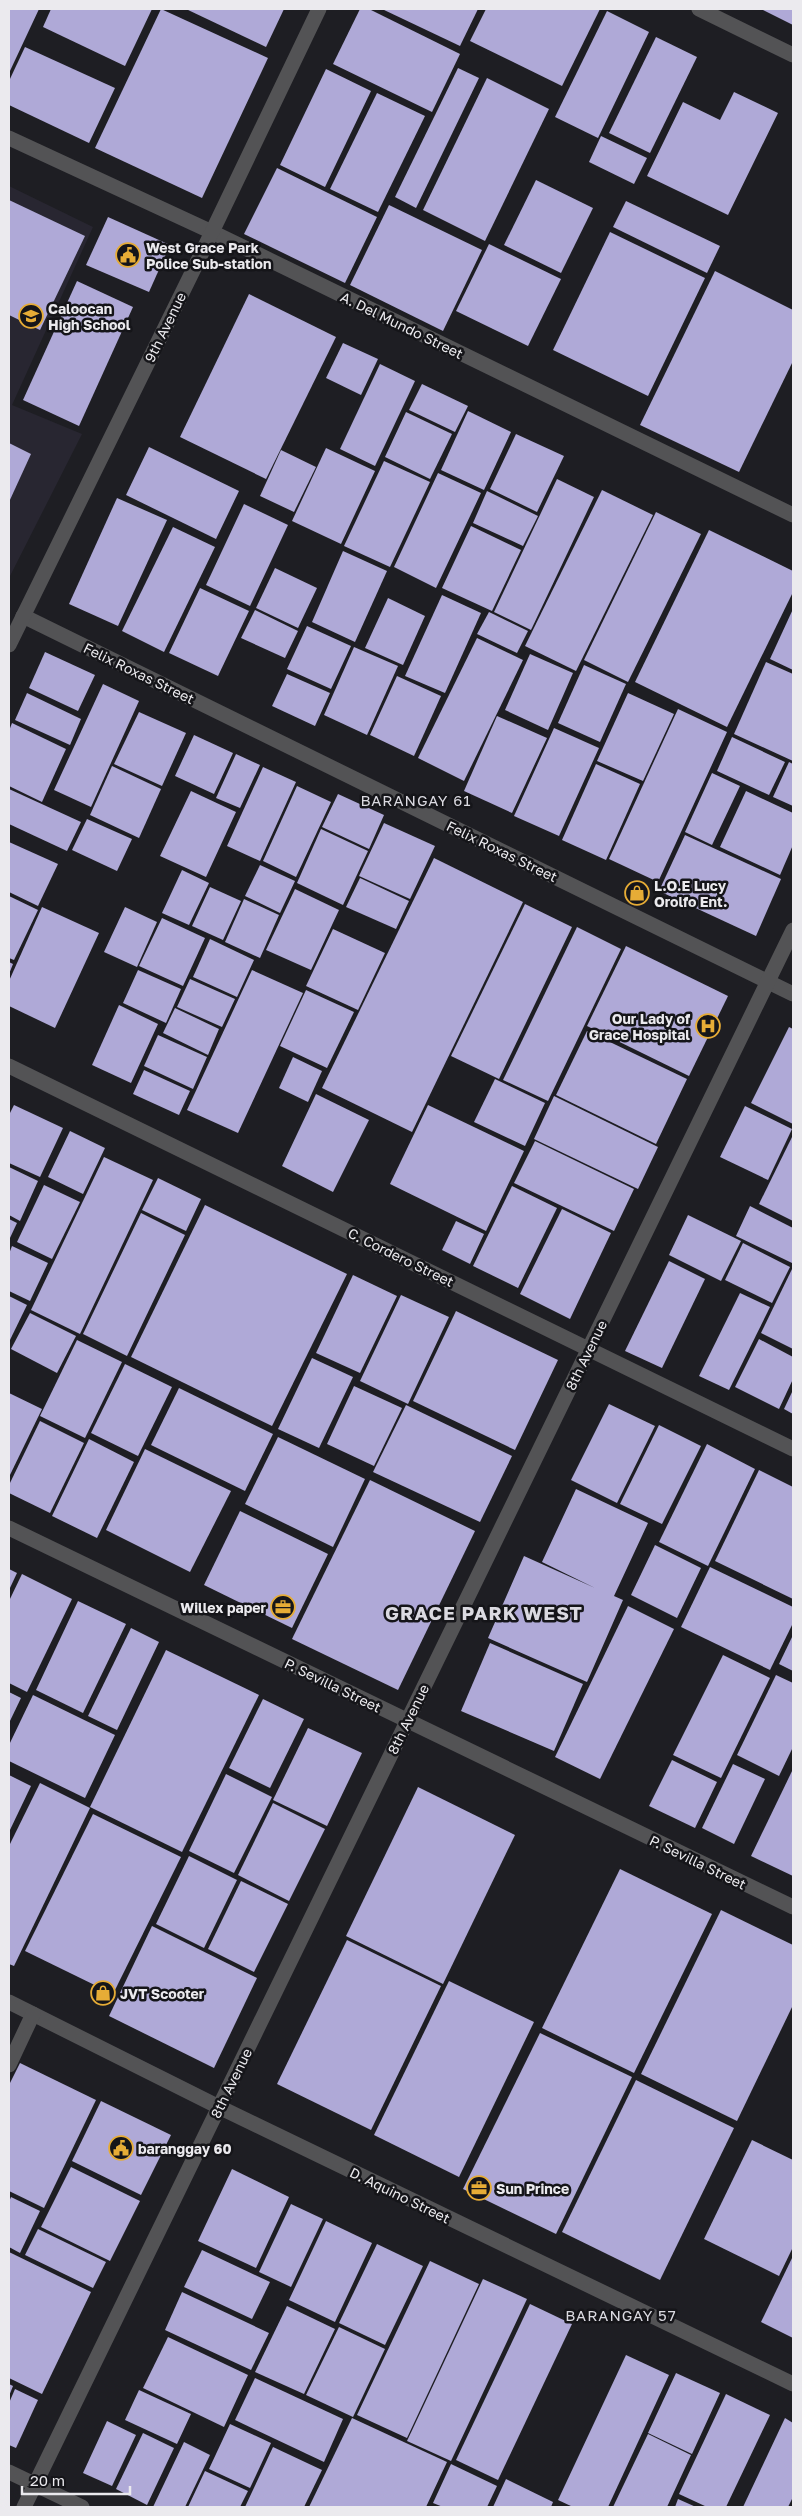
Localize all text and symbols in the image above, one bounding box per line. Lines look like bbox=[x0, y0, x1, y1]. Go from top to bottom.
place label: West Grace Park Police Sub-station bbox=[146, 239, 271, 272]
public building icon: West Grace Park Police Sub-station bbox=[115, 242, 141, 268]
street label: A. Del Mundo Street bbox=[338, 288, 466, 362]
street label: 9th Avenue bbox=[141, 289, 189, 365]
place label: Caloocan High School bbox=[48, 300, 131, 333]
school or university icon: Caloocan High School bbox=[18, 303, 44, 329]
street label: Felix Roxas Street bbox=[81, 639, 197, 707]
district label: BARANGAY 61 bbox=[361, 791, 471, 809]
street label: Felix Roxas Street bbox=[444, 817, 560, 885]
place label: L.O.E Lucy Orolfo Ent. bbox=[654, 877, 727, 910]
shop icon: L.O.E Lucy Orolfo Ent. bbox=[624, 880, 650, 906]
place label: Our Lady of Grace Hospital bbox=[589, 1010, 691, 1043]
hospital icon: Our Lady of Grace Hospital bbox=[695, 1013, 721, 1039]
street label: C. Cordero Street bbox=[345, 1224, 457, 1290]
street label: 8th Avenue bbox=[562, 1317, 610, 1393]
office icon: Willex paper bbox=[270, 1594, 296, 1620]
place label: Willex paper bbox=[180, 1599, 267, 1616]
district label: GRACE PARK WEST bbox=[385, 1601, 583, 1624]
street label: P. Sevilla Street bbox=[282, 1654, 384, 1716]
street label: 8th Avenue bbox=[384, 1681, 432, 1757]
street label: P. Sevilla Street bbox=[647, 1831, 749, 1893]
shop icon: JVT Scooter bbox=[90, 1980, 116, 2006]
place label: JVT Scooter bbox=[120, 1985, 205, 2002]
street label: 8th Avenue bbox=[207, 2045, 255, 2121]
public building icon: baranggay 60 bbox=[108, 2135, 134, 2161]
place label: baranggay 60 bbox=[138, 2140, 232, 2157]
street label: D. Aquino Street bbox=[347, 2163, 453, 2227]
office icon: Sun Prince bbox=[466, 2175, 492, 2201]
place label: Sun Prince bbox=[496, 2180, 569, 2197]
district label: BARANGAY 57 bbox=[565, 2306, 677, 2324]
scale bar bbox=[22, 2464, 130, 2496]
text: 20 m bbox=[30, 2471, 65, 2489]

